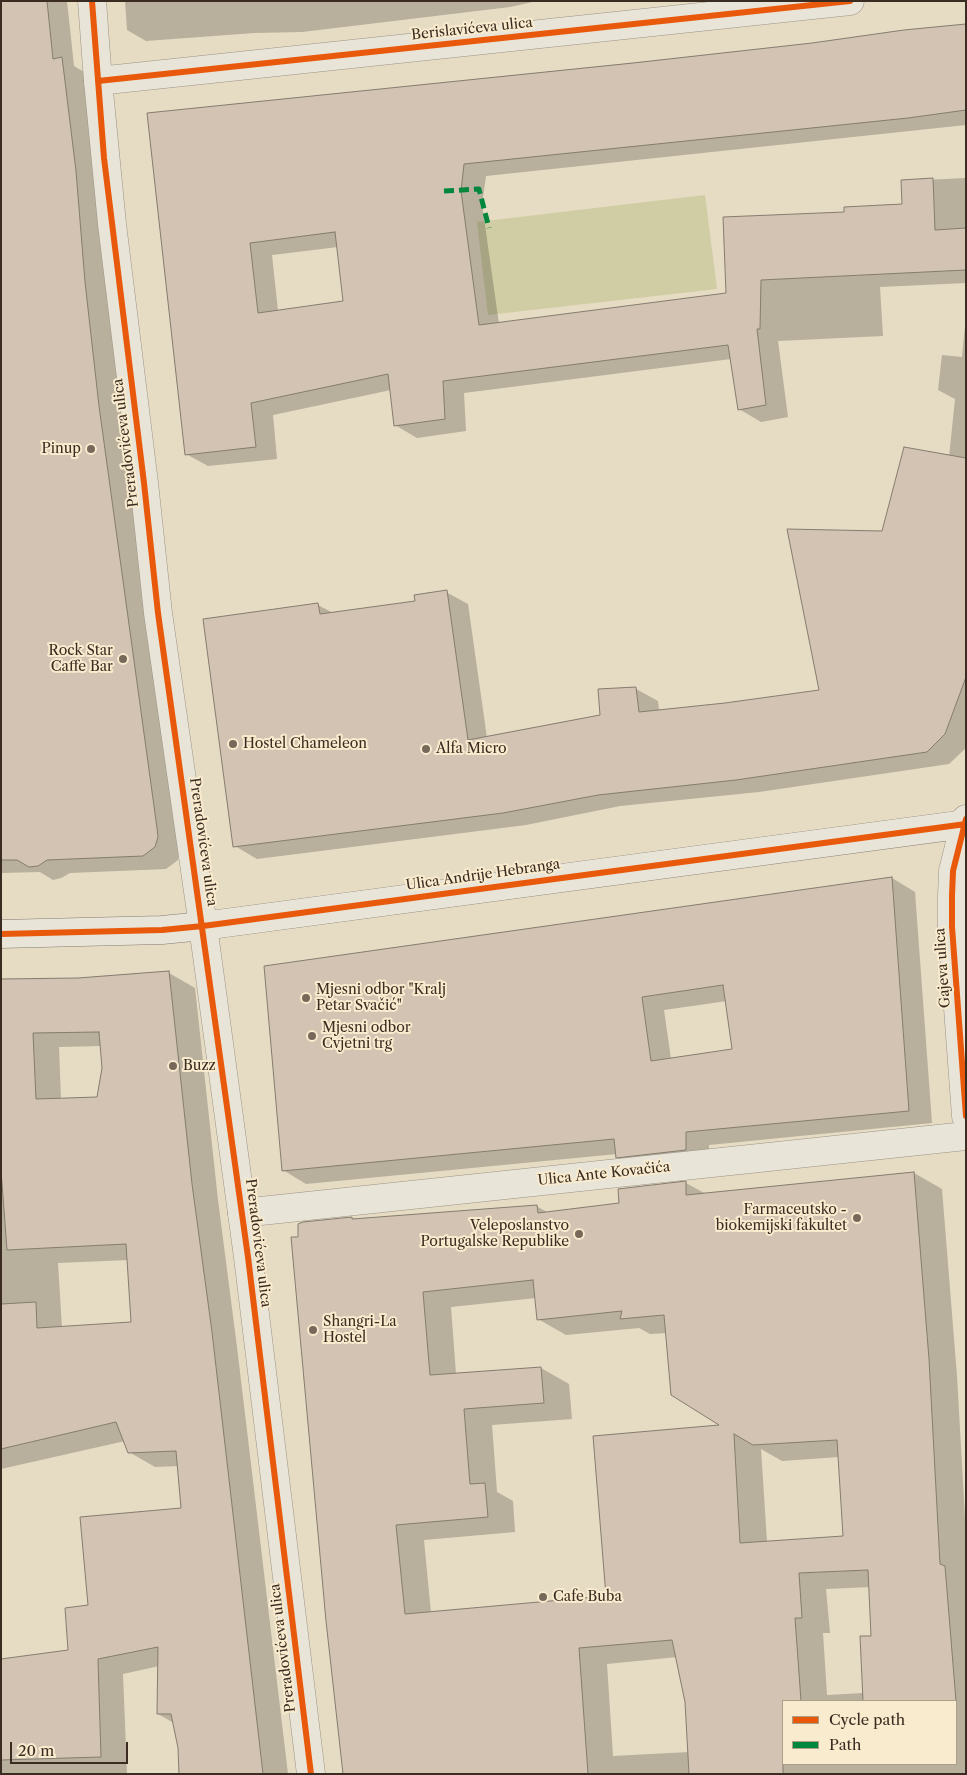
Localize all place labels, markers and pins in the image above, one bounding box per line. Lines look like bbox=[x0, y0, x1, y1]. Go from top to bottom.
place label: Pinup bbox=[41, 441, 81, 457]
marker: Pinup bbox=[85, 443, 97, 455]
place label: Rock Star Caffe Bar bbox=[49, 643, 113, 676]
marker: Rock Star Caffe Bar bbox=[117, 653, 129, 665]
place label: Hostel Chameleon bbox=[243, 736, 367, 752]
marker: Hostel Chameleon bbox=[227, 738, 239, 750]
place label: Alfa Micro bbox=[436, 741, 507, 757]
marker: Alfa Micro bbox=[420, 743, 432, 755]
place label: Mjesni odbor "Kralj Petar Svačić" bbox=[316, 982, 446, 1014]
marker: Mjesni odbor "Kralj Petar Svačić" bbox=[300, 992, 312, 1004]
place label: Mjesni odbor Cvjetni trg bbox=[322, 1020, 411, 1052]
marker: Mjesni odbor Cvjetni trg bbox=[306, 1030, 318, 1042]
place label: Buzz bbox=[183, 1058, 216, 1074]
marker: Buzz bbox=[167, 1060, 179, 1072]
place label: Farmaceutsko - biokemijski fakultet bbox=[716, 1202, 847, 1234]
marker: Farmaceutsko - biokemijski fakultet bbox=[851, 1212, 863, 1224]
place label: Veleposlanstvo Portugalske Republike bbox=[420, 1218, 569, 1250]
marker: Veleposlanstvo Portugalske Republike bbox=[573, 1228, 585, 1240]
place label: Shangri-La Hostel bbox=[323, 1314, 397, 1346]
marker: Shangri-La Hostel bbox=[307, 1324, 319, 1336]
place label: Cafe Buba bbox=[553, 1589, 622, 1605]
marker: Cafe Buba bbox=[537, 1591, 549, 1603]

